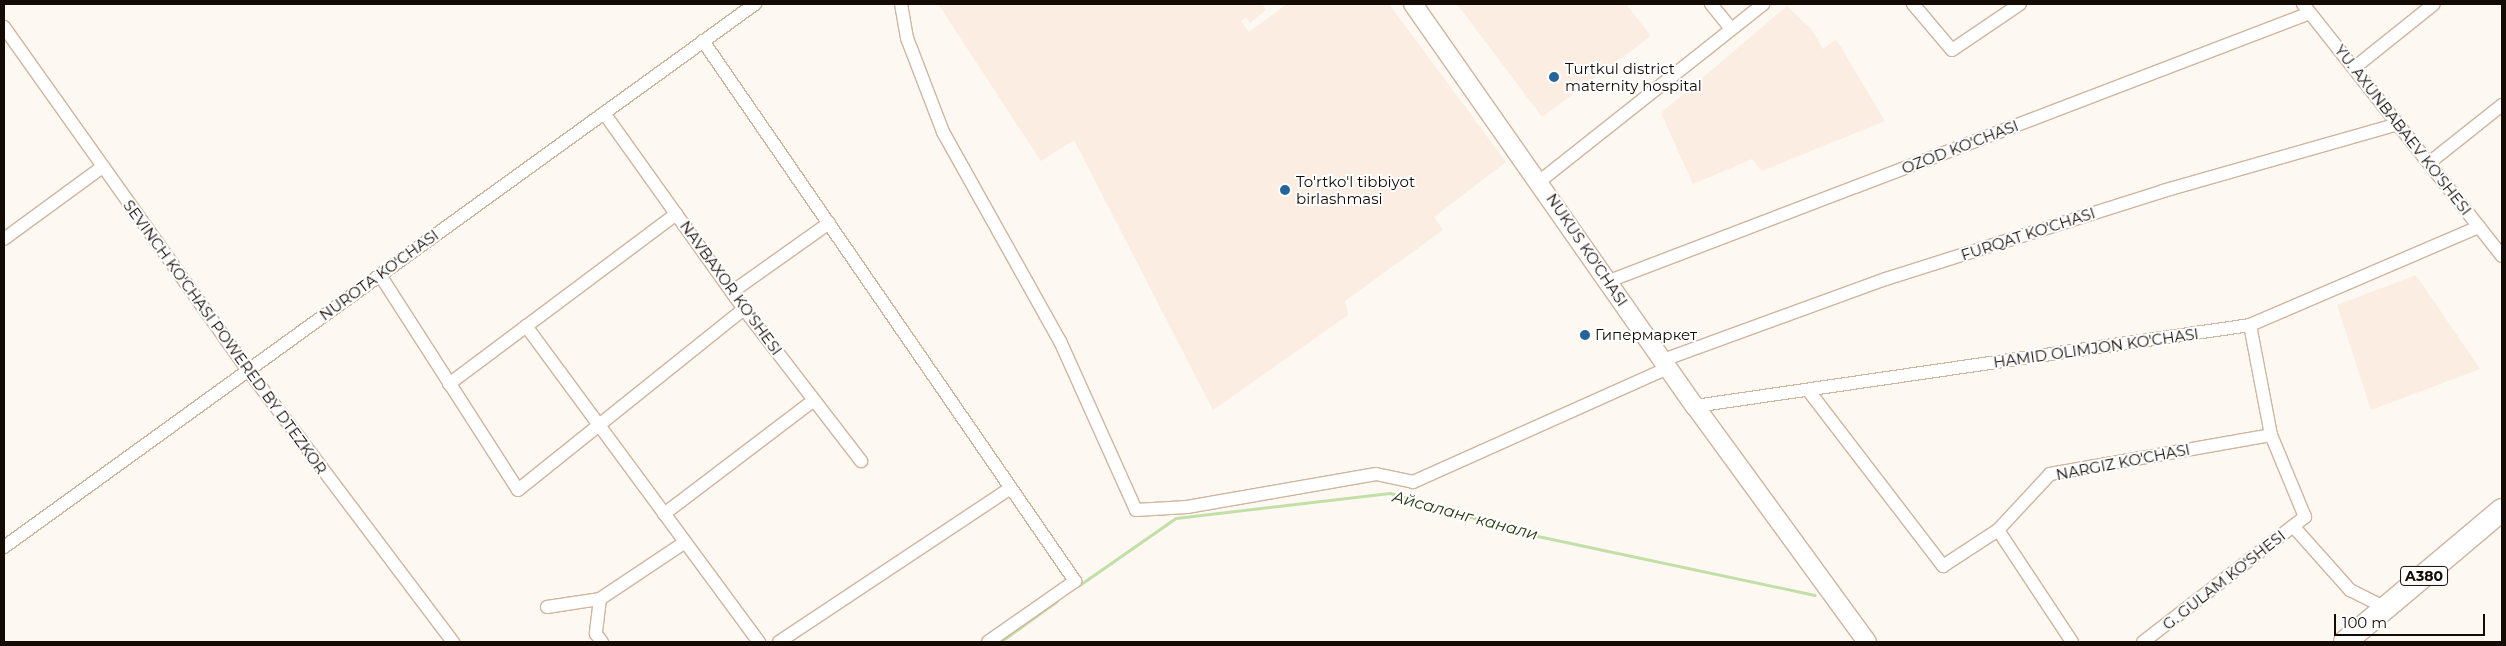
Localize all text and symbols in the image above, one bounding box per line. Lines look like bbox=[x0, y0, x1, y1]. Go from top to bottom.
street label: YU. AXUNBABAEV KO'SHESI bbox=[2331, 41, 2475, 219]
place label: Turtkul district maternity hospital bbox=[1565, 59, 1702, 94]
marker: Turtkul district maternity hospital bbox=[1547, 70, 1561, 84]
street label: OZOD KO'CHASI bbox=[1899, 116, 2021, 178]
place label: To'rtko'l tibbiyot birlashmasi bbox=[1296, 172, 1415, 207]
marker: To'rtko'l tibbiyot birlashmasi bbox=[1278, 183, 1292, 197]
street label: NUKUS KO'CHASI bbox=[1543, 190, 1631, 310]
street label: SEVINCH KO'CHASI POWERED BY DTEZKOR bbox=[119, 197, 331, 477]
street label: FURQAT KO'CHASI bbox=[1959, 204, 2097, 264]
street label: NAVBAXOR KO'SHESI bbox=[676, 217, 786, 359]
street label: NUROTA KO'CHASI bbox=[316, 226, 442, 324]
street label: HAMID OLIMJON KO'CHASI bbox=[1992, 325, 2200, 371]
place label: Гипермаркет bbox=[1595, 326, 1697, 344]
marker: Гипермаркет bbox=[1579, 329, 1591, 341]
street label: NARGIZ KO'CHASI bbox=[2054, 440, 2192, 484]
water label: Айсаланг канали bbox=[1390, 487, 1540, 545]
street label: G. GULAM KO'SHESI bbox=[2159, 526, 2289, 634]
road number: A380 bbox=[2399, 564, 2449, 588]
scale bar bbox=[2336, 604, 2487, 636]
text: 100 m bbox=[2342, 613, 2387, 632]

